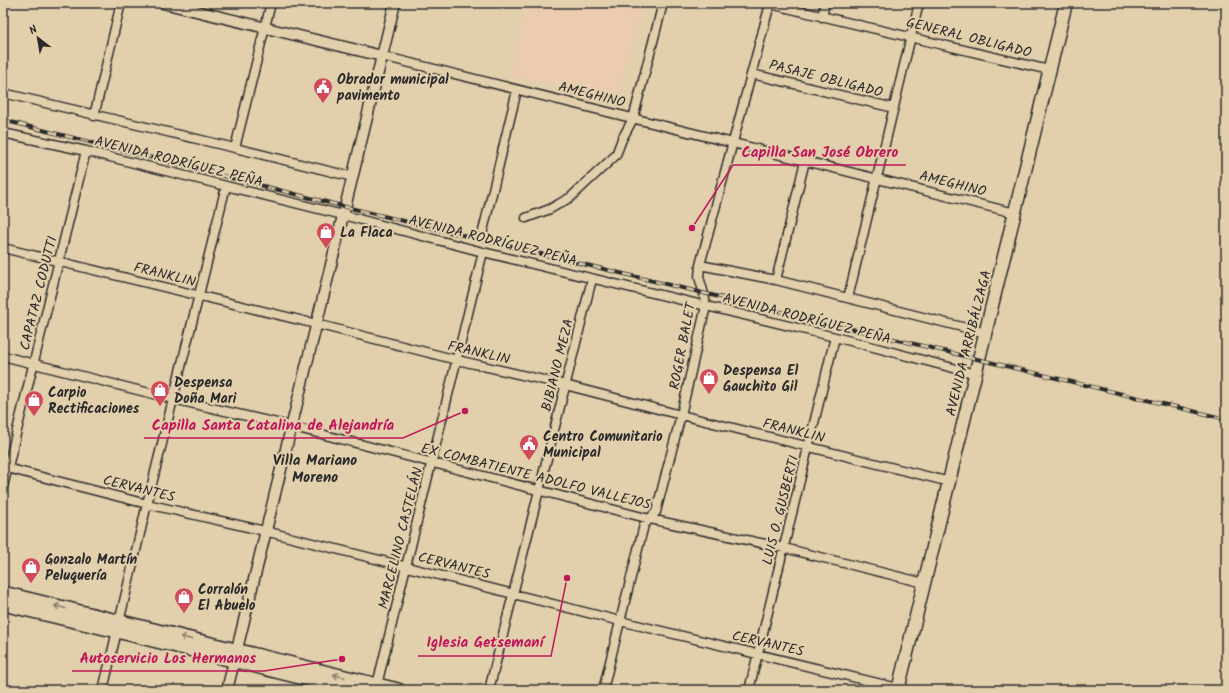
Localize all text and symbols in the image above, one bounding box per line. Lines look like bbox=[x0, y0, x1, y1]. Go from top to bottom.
street label: GENERAL OBLIGADO bbox=[904, 12, 1034, 64]
north arrow bbox=[18, 18, 58, 58]
text: N bbox=[26, 21, 41, 40]
street label: PASAJE OBLIGADO bbox=[767, 54, 885, 104]
place label: Obrador municipal pavimento bbox=[336, 69, 449, 107]
public building icon: Obrador municipal pavimento bbox=[312, 76, 334, 104]
street label: AMEGHINO bbox=[556, 76, 628, 114]
street label: AVENIDA RODRÍGUEZ PEÑA bbox=[92, 130, 265, 194]
callout: Capilla San José Obrero bbox=[733, 138, 906, 165]
text: Capilla San José Obrero bbox=[742, 141, 899, 165]
street label: AMEGHINO bbox=[917, 165, 989, 203]
street label: AVENIDA RODRÍGUEZ PEÑA bbox=[406, 209, 579, 273]
shop icon: La Flaca bbox=[315, 221, 337, 249]
place label: La Flaca bbox=[340, 222, 393, 244]
street label: CAPATAZ CODUTTI bbox=[14, 234, 64, 353]
street label: FRANKLIN bbox=[131, 257, 199, 293]
street label: AVENIDA ARRIBÁLZAGA bbox=[940, 268, 998, 419]
street label: AVENIDA RODRÍGUEZ PEÑA bbox=[720, 287, 893, 351]
street label: ROGER BALET bbox=[664, 299, 702, 392]
street label: BIBIANO MEZA bbox=[536, 316, 580, 414]
street label: FRANKLIN bbox=[445, 335, 513, 371]
place label: Despensa El Gauchito Gil bbox=[723, 360, 799, 398]
shop icon: Despensa El Gauchito Gil bbox=[698, 367, 720, 395]
place label: Despensa Doña Mari bbox=[174, 372, 237, 410]
shop icon: Despensa Doña Mari bbox=[149, 379, 171, 407]
place label: Carpio Rectificaciones bbox=[48, 382, 140, 420]
shop icon: Carpio Rectificaciones bbox=[23, 389, 45, 417]
callout: Capilla Santa Catalina de Alejandría bbox=[144, 411, 403, 438]
street label: FRANKLIN bbox=[760, 413, 828, 449]
text: Capilla Santa Catalina de Alejandría bbox=[152, 414, 395, 438]
place label: Centro Comunitario Municipal bbox=[543, 426, 663, 464]
public building icon: Centro Comunitario Municipal bbox=[518, 433, 540, 461]
street label: EX COMBATIENTE ADOLFO VALLEJOS bbox=[419, 438, 653, 516]
district label: Villa Mariano Moreno bbox=[273, 449, 357, 490]
street label: LUIS O. GUSBERTI bbox=[757, 453, 805, 567]
street label: MARCELINO CASTELÁN bbox=[373, 464, 429, 612]
street label: CERVANTES bbox=[101, 469, 178, 509]
street label: CERVANTES bbox=[416, 546, 493, 586]
place label: Gonzalo Martín Peluquería bbox=[45, 549, 138, 587]
shop icon: Gonzalo Martín Peluquería bbox=[20, 556, 42, 584]
place label: Corralón El Abuelo bbox=[198, 579, 256, 617]
shop icon: Corralón El Abuelo bbox=[173, 586, 195, 614]
one-way arrow bbox=[53, 602, 66, 610]
street label: CERVANTES bbox=[730, 625, 807, 663]
callout: Iglesia Getsemaní bbox=[418, 629, 551, 656]
text: Iglesia Getsemaní bbox=[426, 631, 547, 655]
one-way arrow bbox=[180, 633, 193, 641]
callout: Autoservicio Los Hermanos bbox=[72, 644, 264, 671]
text: Autoservicio Los Hermanos bbox=[80, 647, 256, 671]
one-way arrow bbox=[333, 671, 346, 679]

